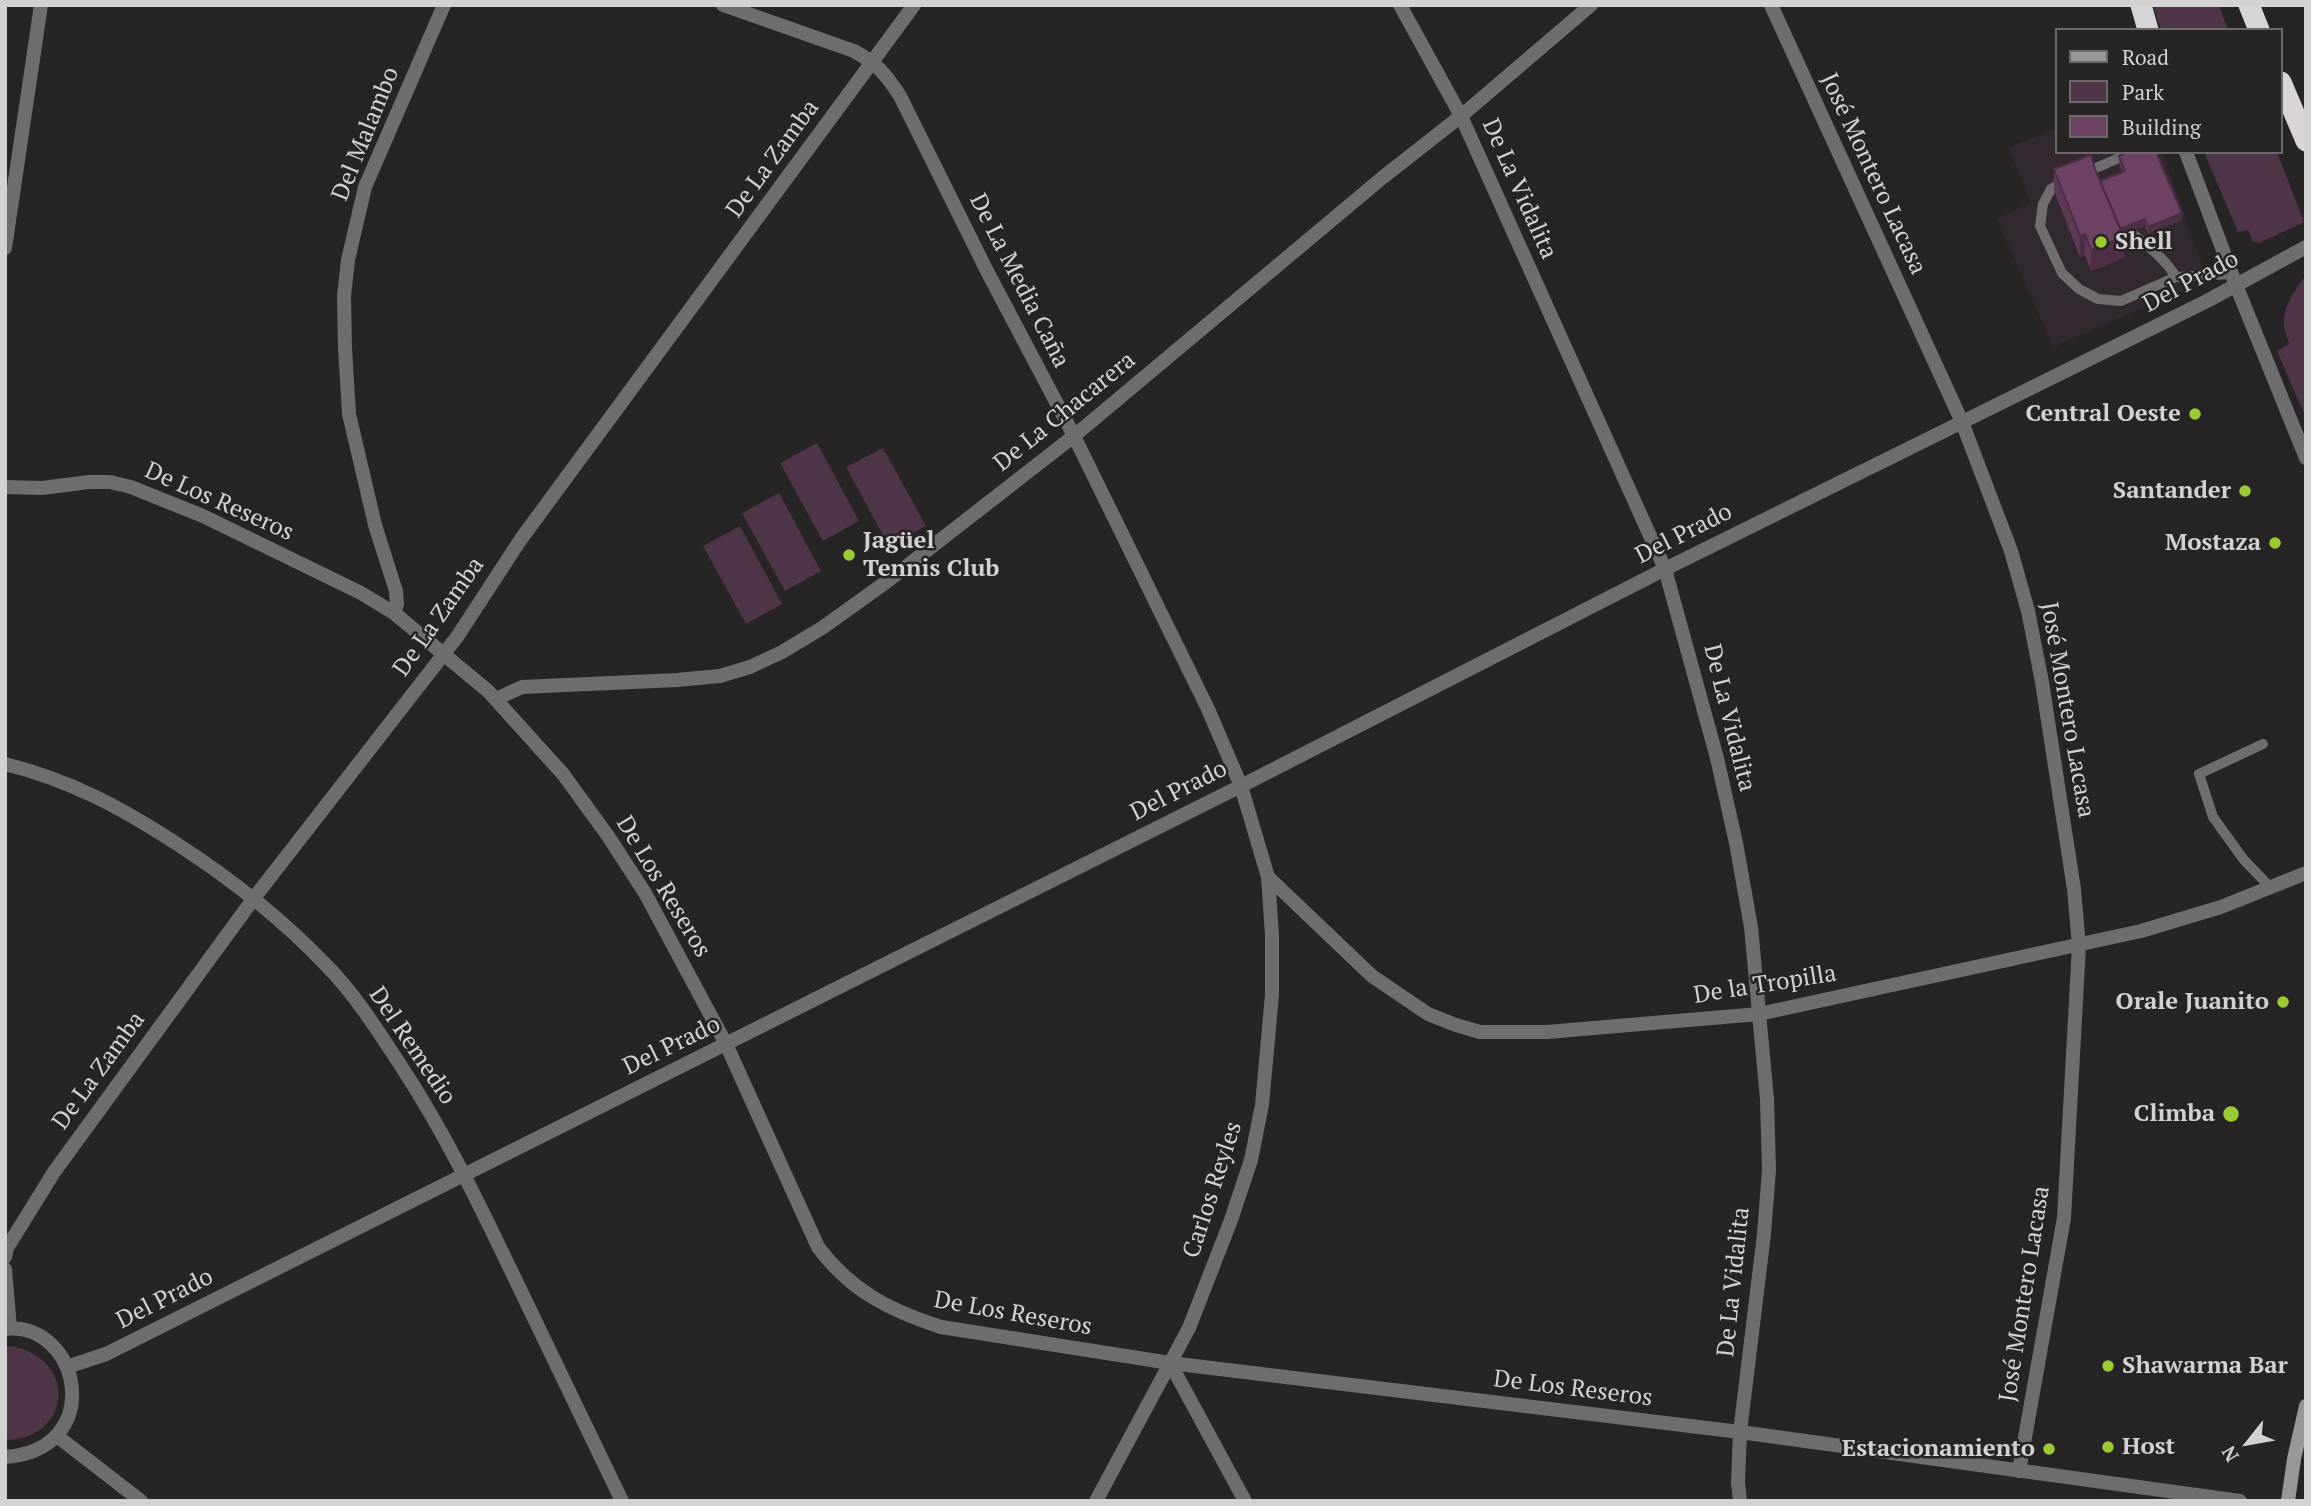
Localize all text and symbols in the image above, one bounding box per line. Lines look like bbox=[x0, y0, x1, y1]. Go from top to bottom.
legend bbox=[2056, 28, 2283, 154]
text: Road bbox=[2122, 43, 2169, 71]
street label: Del Malambo bbox=[326, 63, 406, 205]
street label: José Montero Lacasa bbox=[1814, 69, 1932, 279]
text: Park bbox=[2122, 78, 2164, 106]
street label: De La Zamba bbox=[721, 94, 825, 224]
text: Building bbox=[2122, 113, 2201, 141]
street label: De La Vidalita bbox=[1475, 114, 1563, 264]
street label: De La Media Caña bbox=[963, 189, 1075, 373]
place label: Shell bbox=[2115, 228, 2173, 256]
marker: Shell bbox=[2093, 234, 2109, 250]
street label: Del Prado bbox=[2138, 245, 2244, 319]
street label: De La Chacarera bbox=[988, 346, 1142, 478]
place label: Central Oeste bbox=[2025, 400, 2181, 428]
marker: Central Oeste bbox=[2187, 406, 2203, 422]
street label: De Los Reseros bbox=[140, 456, 298, 548]
place label: Santander bbox=[2113, 477, 2231, 505]
marker: Santander bbox=[2237, 483, 2253, 499]
street label: Del Prado bbox=[1631, 497, 1737, 571]
place label: Jagüel Tennis Club bbox=[863, 527, 999, 583]
place label: Mostaza bbox=[2165, 529, 2261, 557]
marker: Mostaza bbox=[2267, 535, 2283, 551]
marker: Jagüel Tennis Club bbox=[841, 547, 857, 563]
street label: De La Zamba bbox=[387, 552, 491, 682]
street label: José Montero Lacasa bbox=[2034, 600, 2100, 820]
street label: De La Vidalita bbox=[1697, 641, 1761, 795]
street label: Del Prado bbox=[1126, 754, 1232, 828]
street label: De Los Reseros bbox=[610, 811, 716, 963]
street label: De la Tropilla bbox=[1692, 960, 1838, 1010]
street label: Del Remedio bbox=[362, 982, 462, 1110]
place label: Orale Juanito bbox=[2116, 988, 2269, 1016]
marker: Orale Juanito bbox=[2275, 994, 2291, 1010]
street label: De La Zamba bbox=[47, 1006, 151, 1136]
street label: Del Prado bbox=[619, 1010, 725, 1082]
place label: Climba bbox=[2134, 1100, 2215, 1128]
marker: Climba bbox=[2221, 1104, 2241, 1124]
street label: Carlos Reyles bbox=[1177, 1118, 1249, 1262]
street label: José Montero Lacasa bbox=[1994, 1184, 2056, 1404]
street label: De La Vidalita bbox=[1712, 1206, 1756, 1358]
street label: Del Prado bbox=[112, 1262, 218, 1336]
street label: De Los Reseros bbox=[932, 1286, 1094, 1342]
place label: Shawarma Bar bbox=[2122, 1352, 2288, 1380]
marker: Shawarma Bar bbox=[2100, 1358, 2116, 1374]
street label: De Los Reseros bbox=[1492, 1365, 1654, 1413]
north arrow bbox=[2213, 1408, 2283, 1478]
place label: Host bbox=[2122, 1433, 2175, 1461]
place label: Estacionamiento bbox=[1842, 1435, 2035, 1463]
marker: Host bbox=[2100, 1439, 2116, 1455]
marker: Estacionamiento bbox=[2041, 1441, 2057, 1457]
text: N bbox=[2215, 1441, 2244, 1467]

